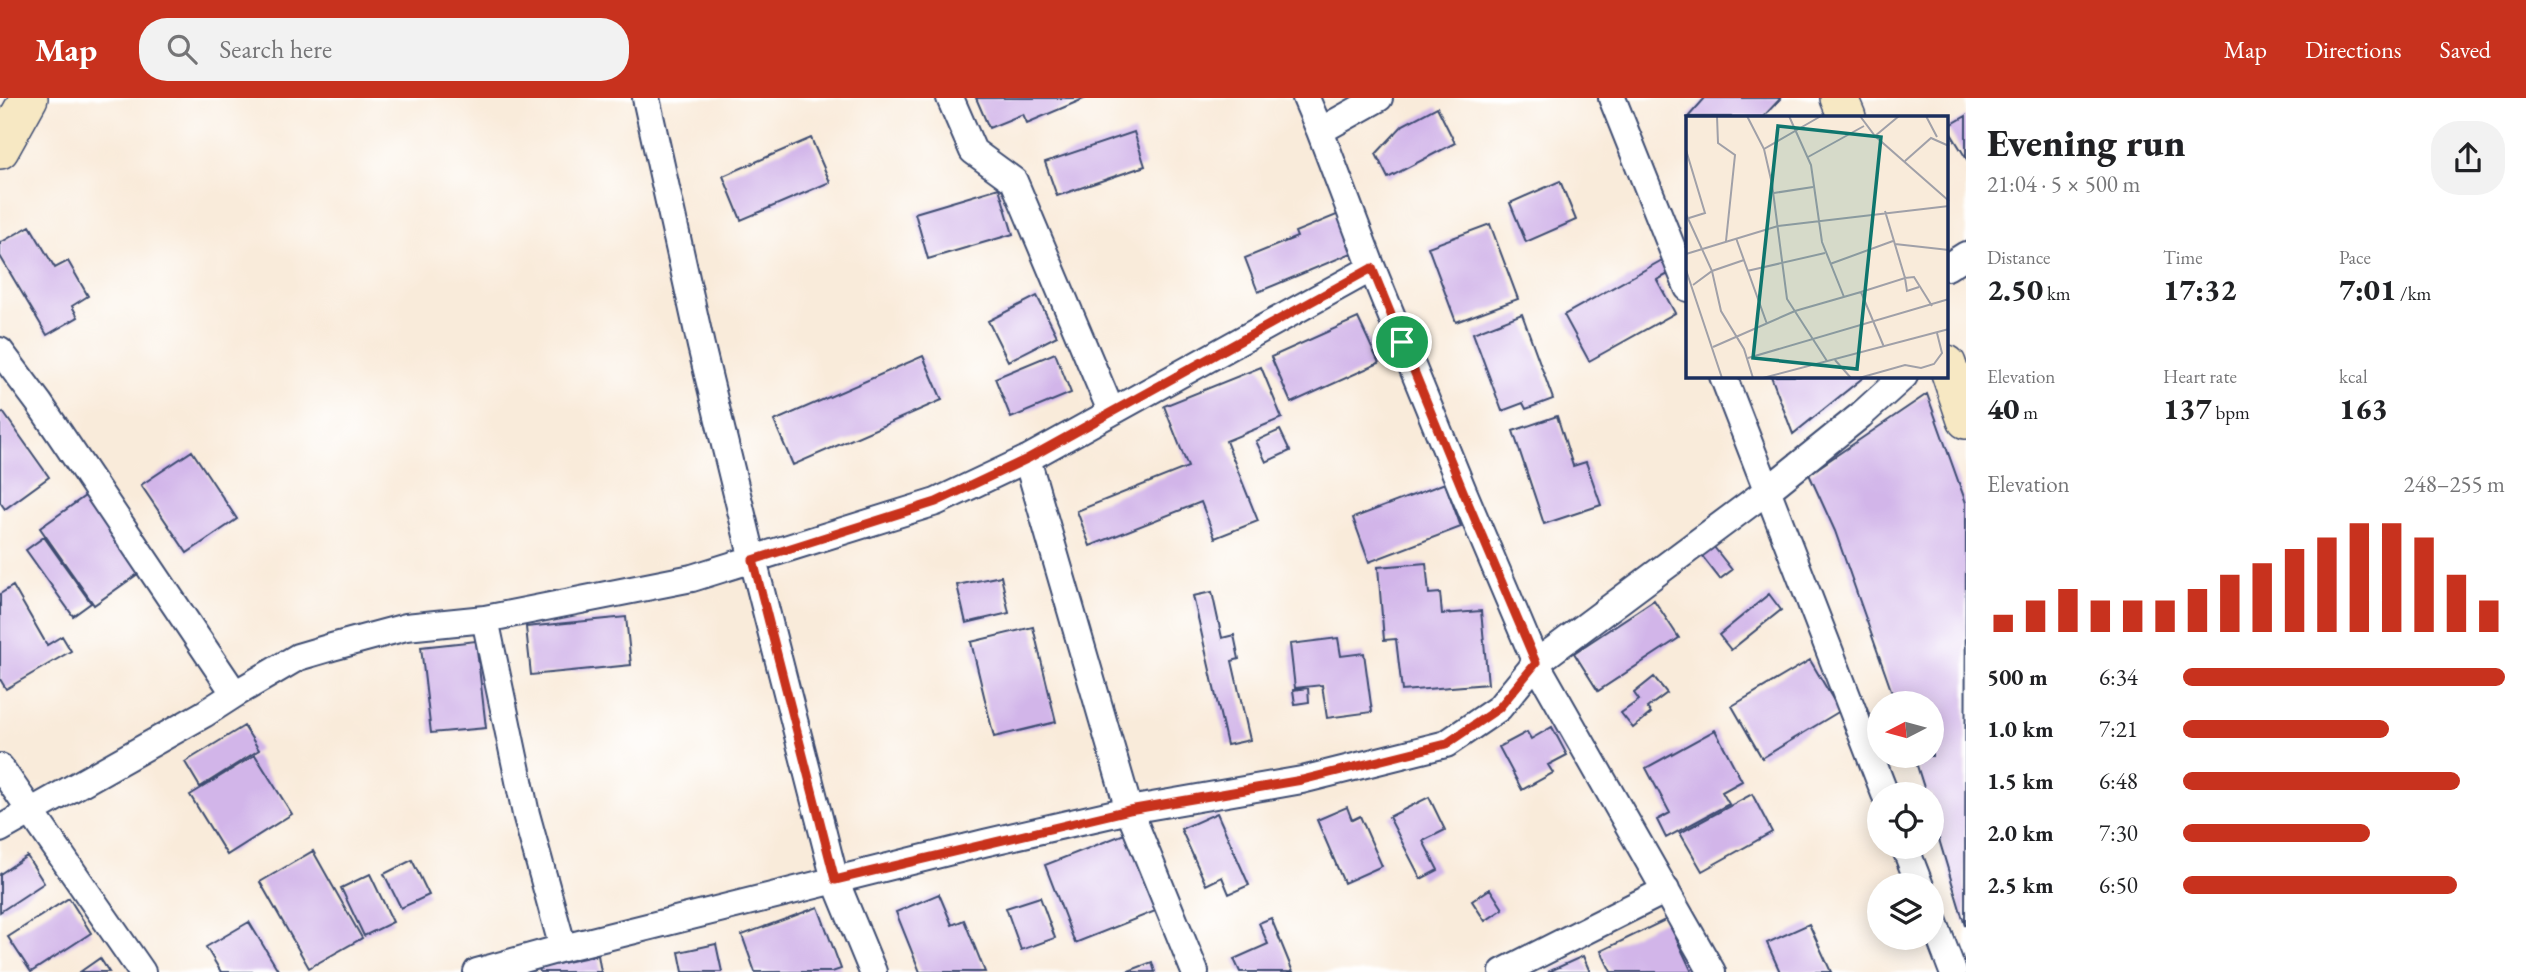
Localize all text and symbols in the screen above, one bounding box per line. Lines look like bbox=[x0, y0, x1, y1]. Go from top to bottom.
search box bbox=[139, 18, 629, 81]
text: Map bbox=[35, 28, 97, 71]
icon: search bbox=[163, 30, 201, 68]
text: Search here bbox=[219, 32, 332, 66]
text: Map bbox=[2224, 34, 2267, 65]
text: Directions bbox=[2305, 34, 2402, 65]
text: Saved bbox=[2440, 34, 2491, 65]
inset map bbox=[1686, 116, 1948, 378]
text: Evening run bbox=[1987, 118, 2185, 167]
button: share bbox=[2431, 121, 2505, 195]
text: 21:04 · 5 × 500 m bbox=[1987, 169, 2140, 199]
text: Distance bbox=[1987, 245, 2050, 270]
text: Time bbox=[2163, 245, 2203, 270]
text: Pace bbox=[2339, 245, 2371, 270]
text: 2.50 bbox=[1987, 270, 2043, 309]
text: 17:32 bbox=[2163, 270, 2236, 309]
text: 7:01 bbox=[2339, 270, 2396, 309]
text: km bbox=[2043, 281, 2071, 306]
text: /km bbox=[2396, 281, 2431, 306]
pin bbox=[1372, 312, 1432, 372]
icon: arrive bbox=[1383, 323, 1421, 361]
text: Elevation bbox=[1987, 364, 2055, 389]
text: Heart rate bbox=[2163, 364, 2237, 389]
text: kcal bbox=[2339, 364, 2368, 389]
text: 40 bbox=[1987, 389, 2019, 428]
text: 137 bbox=[2163, 389, 2212, 428]
text: 163 bbox=[2339, 389, 2388, 428]
text: m bbox=[2019, 400, 2038, 425]
text: bpm bbox=[2212, 400, 2250, 425]
text: Elevation bbox=[1987, 469, 2070, 499]
text: 248–255 m bbox=[2404, 469, 2505, 499]
text: 500 m bbox=[1987, 662, 2048, 692]
text: 6:34 bbox=[2099, 662, 2138, 692]
north arrow bbox=[1867, 691, 1944, 768]
map controls bbox=[1867, 691, 1944, 950]
text: 1.0 km bbox=[1987, 714, 2054, 744]
text: 7:21 bbox=[2099, 714, 2138, 744]
text: 1.5 km bbox=[1987, 766, 2054, 796]
text: 6:48 bbox=[2099, 766, 2138, 796]
button: locate bbox=[1867, 782, 1944, 859]
text: 2.0 km bbox=[1987, 818, 2054, 848]
text: 7:30 bbox=[2099, 818, 2138, 848]
text: 2.5 km bbox=[1987, 870, 2054, 900]
text: 6:50 bbox=[2099, 870, 2138, 900]
button: layers bbox=[1867, 873, 1944, 950]

